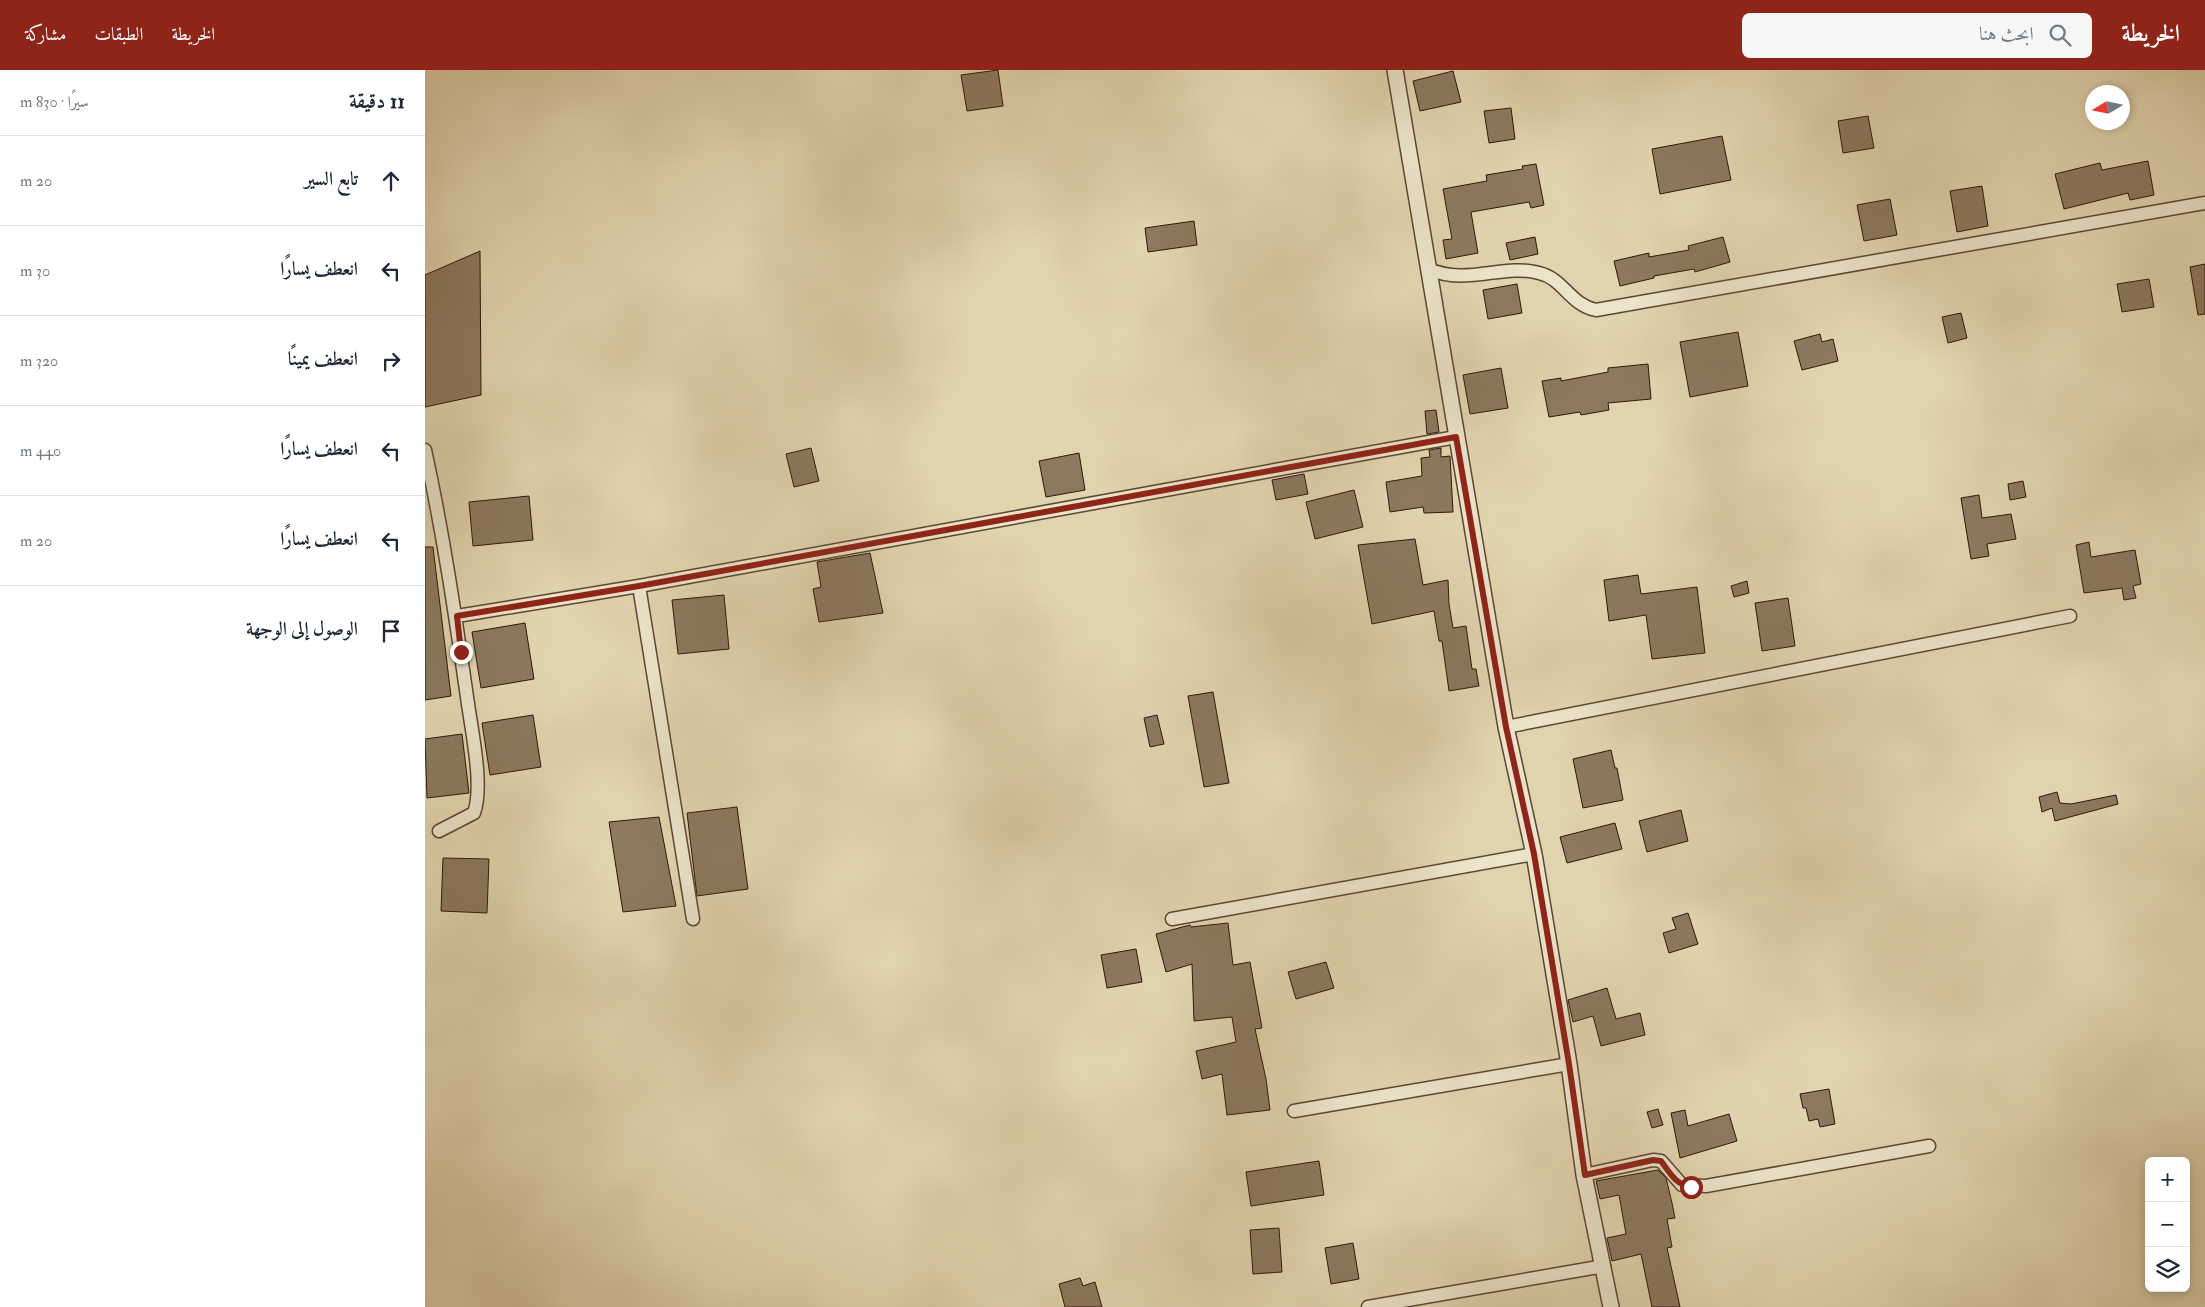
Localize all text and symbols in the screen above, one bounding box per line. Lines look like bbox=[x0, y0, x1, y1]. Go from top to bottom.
search box bbox=[1742, 13, 2092, 58]
text: الخريطة bbox=[2122, 18, 2180, 49]
icon: search bbox=[2046, 21, 2074, 49]
text: ابحث هنا bbox=[1979, 22, 2034, 46]
text: مشاركة bbox=[25, 23, 66, 46]
text: الطبقات bbox=[94, 23, 143, 46]
text: الخريطة bbox=[171, 23, 215, 46]
north arrow bbox=[2085, 85, 2130, 130]
text: 11 دقيقة bbox=[349, 88, 405, 115]
text: سيرًا · 830 m bbox=[20, 92, 89, 112]
text: تابع السير bbox=[304, 167, 358, 191]
icon: ahead bbox=[377, 167, 405, 195]
text: 20 m bbox=[20, 171, 52, 191]
text: انعطف يسارًا bbox=[280, 257, 358, 281]
icon: left bbox=[377, 257, 405, 285]
text: 30 m bbox=[20, 261, 50, 281]
text: انعطف يمينًا bbox=[288, 347, 358, 371]
icon: right bbox=[377, 347, 405, 375]
text: 320 m bbox=[20, 351, 58, 371]
text: انعطف يسارًا bbox=[280, 437, 358, 461]
icon: left bbox=[377, 437, 405, 465]
text: 440 m bbox=[20, 441, 61, 461]
text: انعطف يسارًا bbox=[280, 527, 358, 551]
icon: left bbox=[377, 527, 405, 555]
text: 20 m bbox=[20, 531, 52, 551]
text: الوصول إلى الوجهة bbox=[246, 617, 358, 641]
icon: arrive bbox=[377, 617, 405, 645]
route end bbox=[450, 641, 473, 664]
map controls bbox=[2145, 1157, 2190, 1292]
button: + bbox=[2145, 1157, 2190, 1202]
route start bbox=[1680, 1176, 1703, 1199]
button: − bbox=[2145, 1202, 2190, 1247]
button: layers bbox=[2145, 1247, 2190, 1292]

